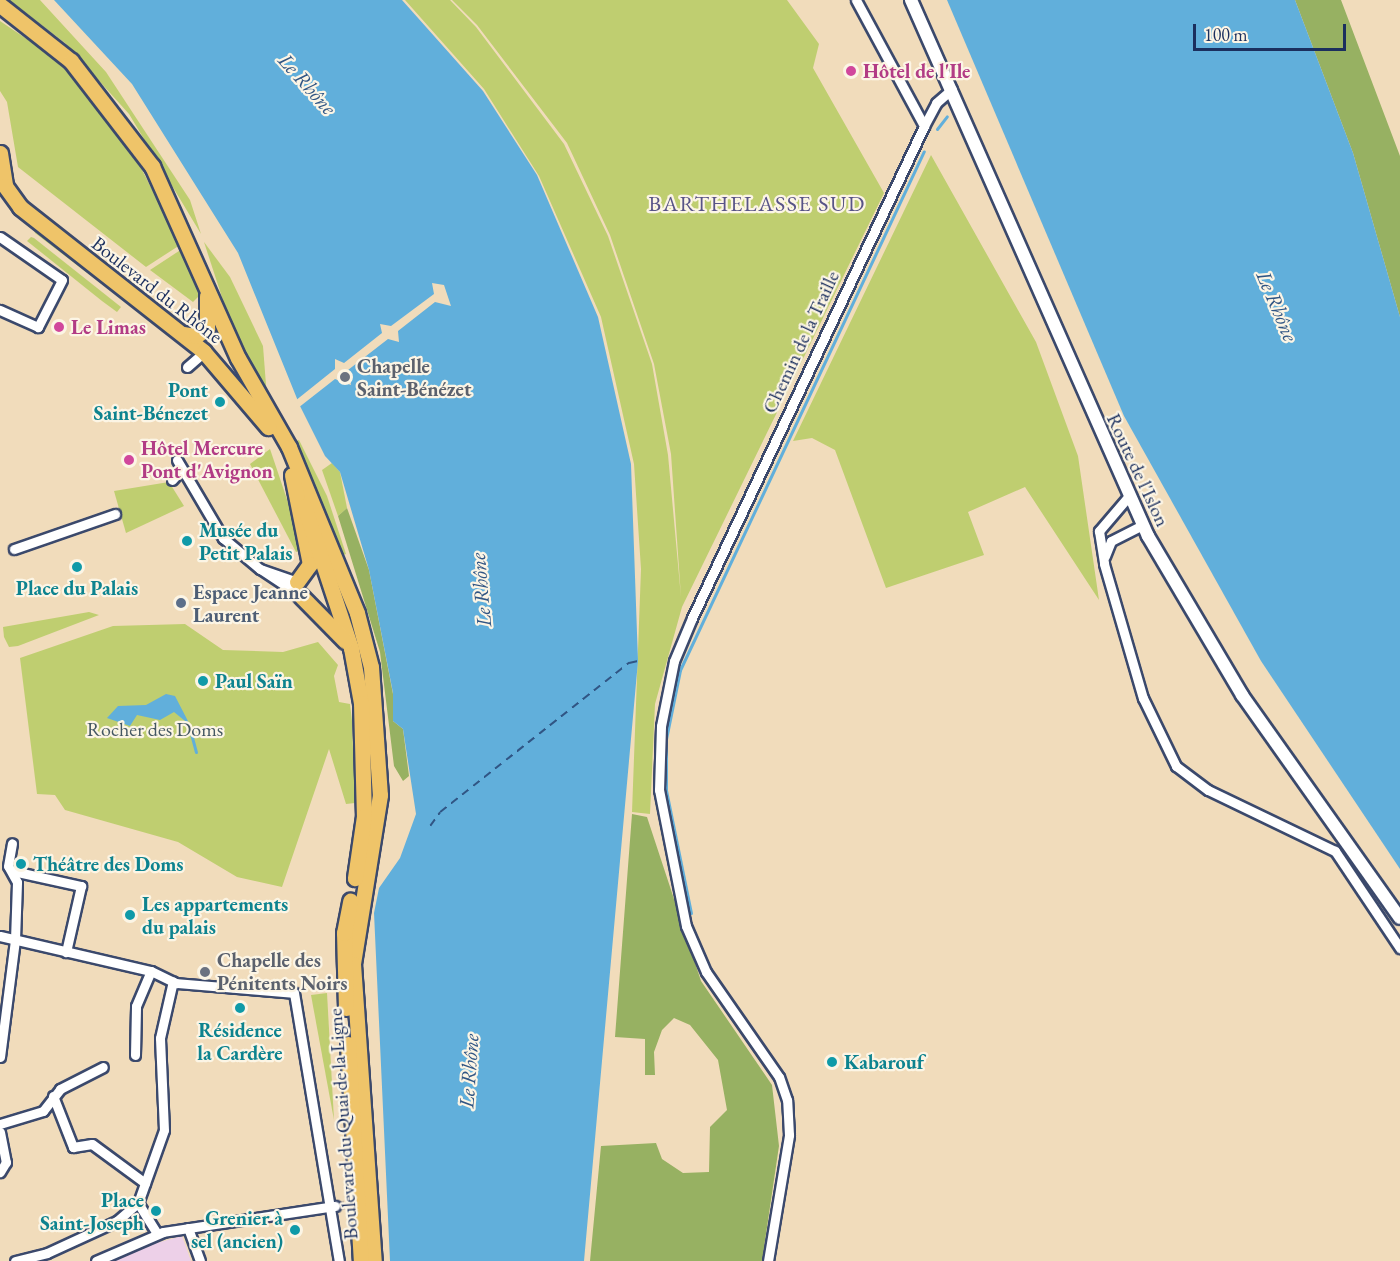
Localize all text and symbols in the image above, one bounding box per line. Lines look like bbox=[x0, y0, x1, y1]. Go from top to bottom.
scale bar bbox=[1196, 12, 1349, 50]
text: 100 m bbox=[1204, 23, 1248, 46]
water label: Le Rhône bbox=[273, 48, 341, 120]
place label: Hôtel de l'Ile bbox=[863, 59, 970, 83]
marker: Hôtel de l'Ile bbox=[844, 64, 858, 78]
district label: BARTHELASSE SUD bbox=[648, 191, 866, 217]
street label: Boulevard du Rhône bbox=[87, 231, 227, 349]
street label: Chemin de la Traille bbox=[758, 267, 844, 417]
water label: Le Rhône bbox=[1251, 267, 1303, 345]
place label: Le Limas bbox=[71, 315, 146, 339]
marker: Le Limas bbox=[52, 320, 66, 334]
place label: Chapelle Saint-Bénézet bbox=[357, 354, 471, 401]
marker: Chapelle Saint-Bénézet bbox=[338, 370, 352, 384]
place label: Pont Saint-Bénezet bbox=[94, 378, 208, 425]
marker: Pont Saint-Bénezet bbox=[213, 395, 227, 409]
street label: Route de l'Islon bbox=[1101, 410, 1175, 530]
place label: Hôtel Mercure Pont d'Avignon bbox=[141, 436, 273, 483]
marker: Hôtel Mercure Pont d'Avignon bbox=[122, 453, 136, 467]
place label: Musée du Petit Palais bbox=[199, 518, 292, 565]
marker: Musée du Petit Palais bbox=[180, 534, 194, 548]
water label: Le Rhône bbox=[465, 552, 497, 628]
marker: Place du Palais bbox=[70, 560, 84, 574]
place label: Place du Palais bbox=[16, 576, 138, 600]
place label: Espace Jeanne Laurent bbox=[193, 580, 308, 627]
marker: Espace Jeanne Laurent bbox=[174, 596, 188, 610]
place label: Paul Saïn bbox=[215, 669, 293, 693]
marker: Paul Saïn bbox=[196, 674, 210, 688]
park label: Rocher des Doms bbox=[87, 717, 223, 741]
place label: Théâtre des Doms bbox=[33, 852, 184, 876]
marker: Théâtre des Doms bbox=[14, 857, 28, 871]
place label: Les appartements du palais bbox=[142, 892, 288, 939]
marker: Les appartements du palais bbox=[123, 908, 137, 922]
place label: Chapelle des Pénitents Noirs bbox=[217, 948, 348, 995]
marker: Chapelle des Pénitents Noirs bbox=[198, 965, 212, 979]
marker: Résidence la Cardère bbox=[233, 1001, 247, 1015]
street label: Boulevard du Quai de la Ligne bbox=[323, 1008, 363, 1240]
place label: Résidence la Cardère bbox=[197, 1018, 283, 1065]
water label: Le Rhône bbox=[454, 1033, 484, 1109]
place label: Kabarouf bbox=[844, 1050, 924, 1074]
marker: Kabarouf bbox=[825, 1055, 839, 1069]
place label: Place Saint-Joseph bbox=[40, 1188, 144, 1235]
marker: Place Saint-Joseph bbox=[149, 1204, 163, 1218]
place label: Grenier à sel (ancien) bbox=[191, 1206, 283, 1253]
marker: Grenier à sel (ancien) bbox=[288, 1223, 302, 1237]

